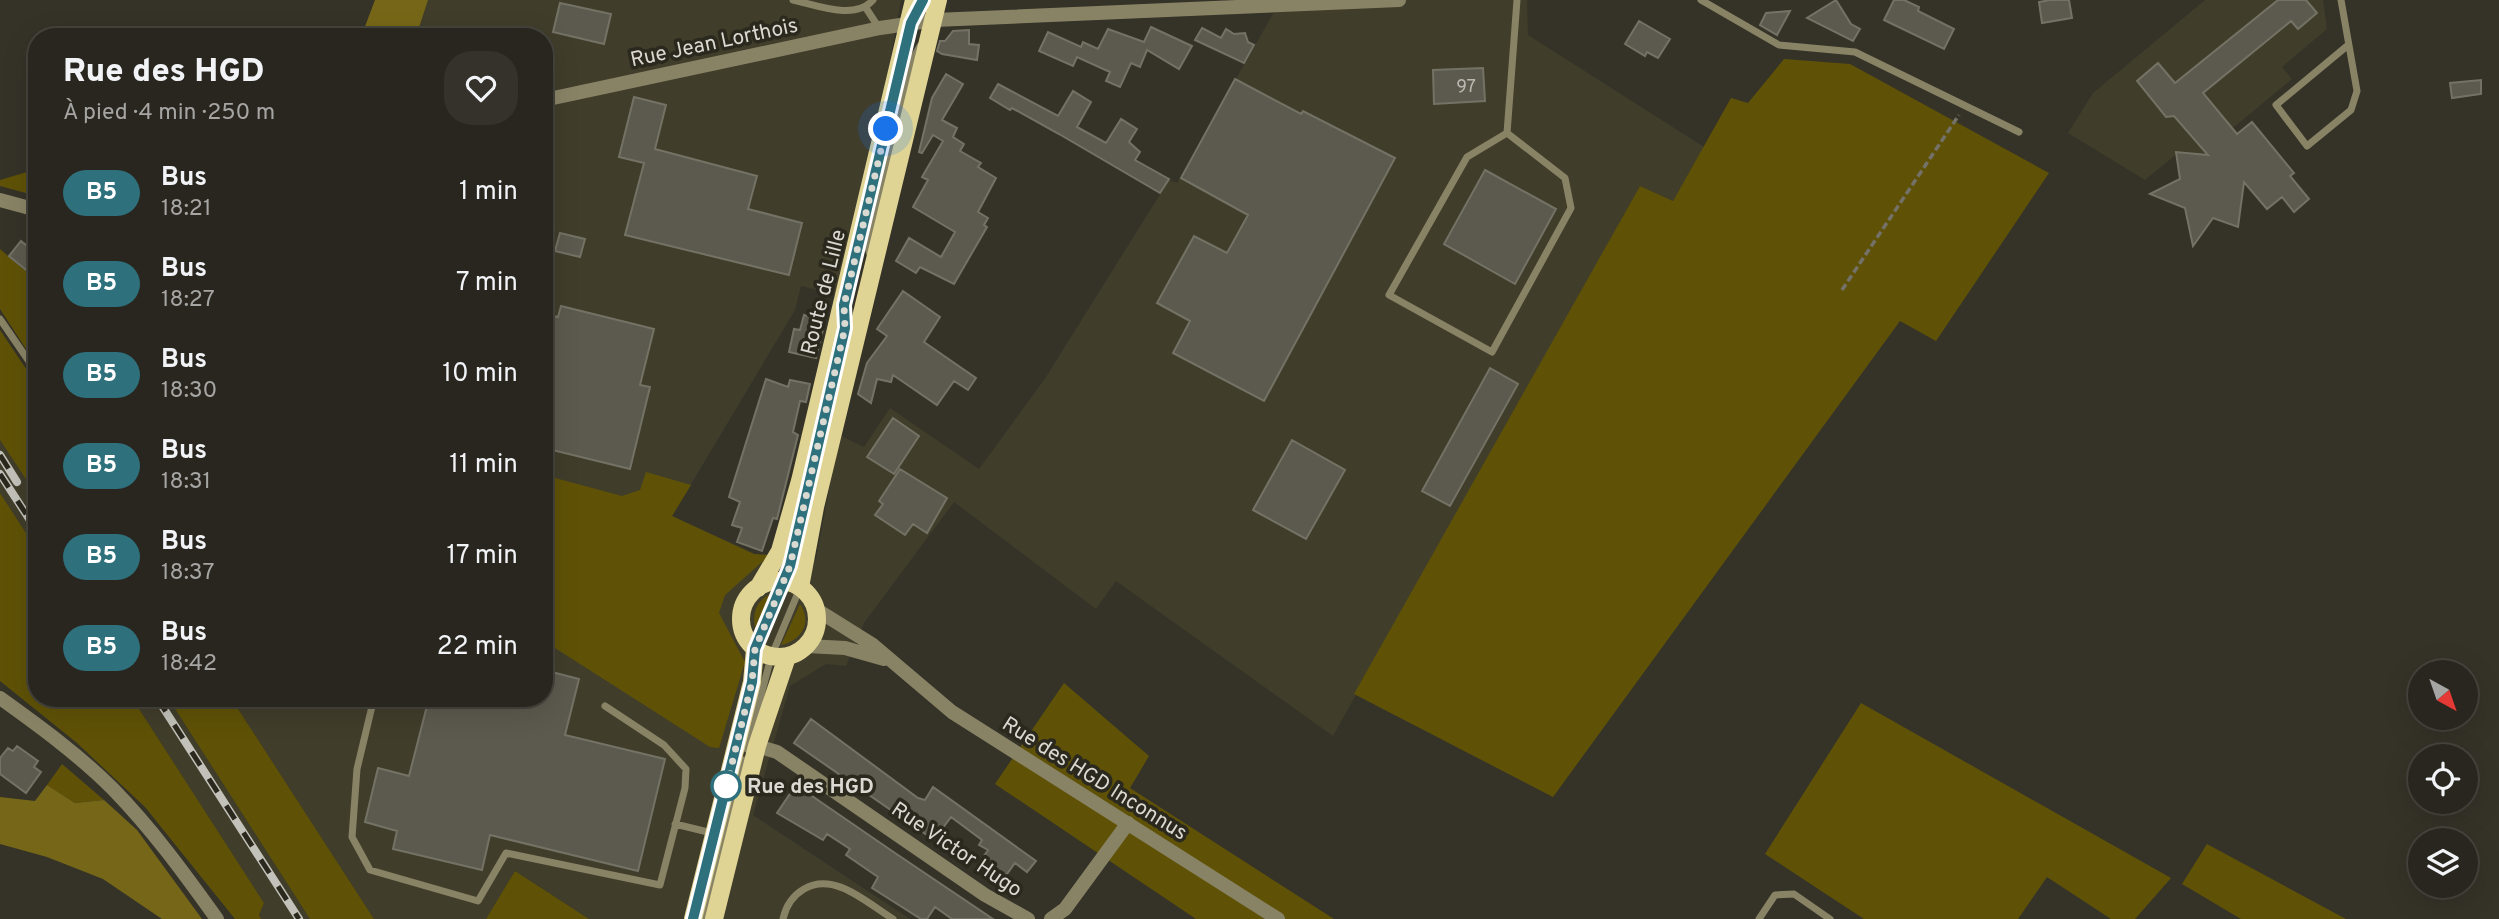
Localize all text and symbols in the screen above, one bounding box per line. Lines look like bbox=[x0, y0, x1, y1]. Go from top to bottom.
street label: Rue Jean Lorthois bbox=[628, 13, 801, 74]
button: heart bbox=[444, 51, 518, 125]
text: Rue des HGD bbox=[63, 52, 265, 94]
house number: 97 bbox=[1456, 76, 1476, 99]
text: À pied · 4 min · 250 m bbox=[63, 99, 275, 128]
your location bbox=[868, 111, 903, 146]
text: Bus bbox=[161, 162, 207, 195]
text: 1 min bbox=[459, 176, 518, 209]
text: B5 bbox=[86, 178, 117, 208]
text: 18:21 bbox=[161, 195, 211, 224]
street label: Route de Lille bbox=[796, 227, 853, 358]
text: Bus bbox=[161, 253, 207, 286]
text: 7 min bbox=[456, 267, 518, 300]
text: B5 bbox=[86, 269, 117, 299]
text: 18:27 bbox=[161, 286, 215, 315]
text: Bus bbox=[161, 344, 207, 377]
text: 10 min bbox=[442, 358, 518, 391]
text: B5 bbox=[86, 360, 117, 390]
text: 18:30 bbox=[161, 377, 217, 406]
text: Bus bbox=[161, 435, 207, 468]
text: 11 min bbox=[449, 449, 518, 482]
text: B5 bbox=[86, 451, 117, 481]
text: 18:31 bbox=[161, 468, 211, 497]
text: Bus bbox=[161, 526, 207, 559]
text: 17 min bbox=[446, 540, 518, 573]
text: B5 bbox=[86, 542, 117, 572]
text: 18:37 bbox=[161, 559, 214, 588]
text: Bus bbox=[161, 617, 207, 650]
text: 22 min bbox=[437, 631, 518, 664]
text: B5 bbox=[86, 633, 117, 663]
text: 18:42 bbox=[161, 650, 217, 679]
north arrow bbox=[2408, 660, 2478, 730]
map controls bbox=[2408, 660, 2478, 898]
street label: Rue des HGD Inconnus bbox=[996, 711, 1192, 847]
button: locate bbox=[2408, 744, 2478, 814]
marker: Rue des HGD bbox=[711, 771, 741, 801]
place label: Rue des HGD bbox=[747, 774, 874, 801]
street label: Rue Victor Hugo bbox=[885, 796, 1027, 904]
button: layers bbox=[2408, 828, 2478, 898]

